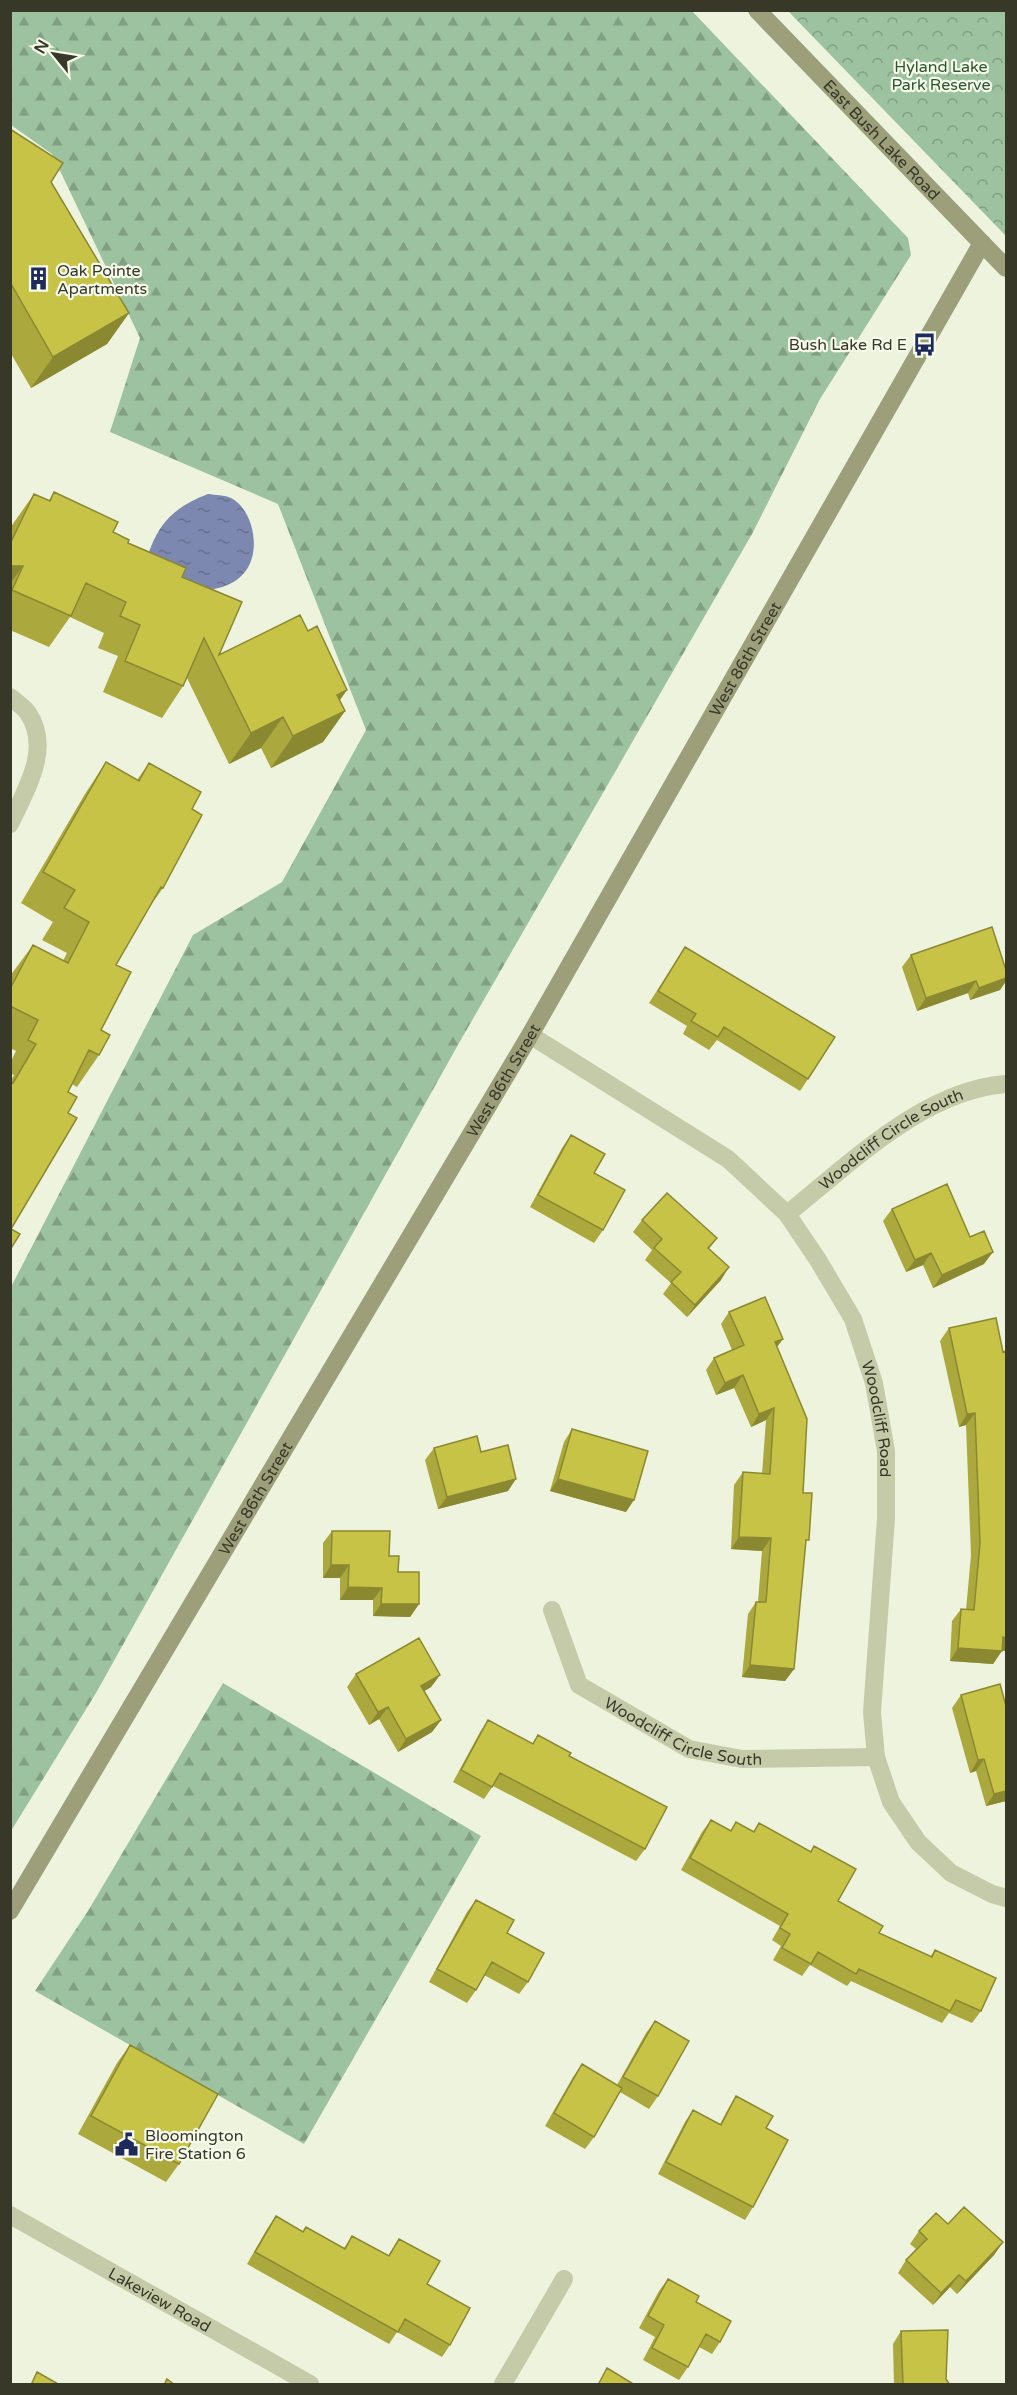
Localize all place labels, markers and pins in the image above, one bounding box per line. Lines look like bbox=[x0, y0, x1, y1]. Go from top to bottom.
place label: Oak Pointe Apartments bbox=[57, 261, 147, 299]
building icon: Oak Pointe Apartments bbox=[26, 266, 52, 292]
bus stop icon: Bush Lake Rd E bbox=[912, 331, 938, 357]
place label: Bush Lake Rd E bbox=[789, 335, 907, 355]
place label: Bloomington Fire Station 6 bbox=[145, 2126, 246, 2164]
public building icon: Bloomington Fire Station 6 bbox=[114, 2131, 140, 2157]

